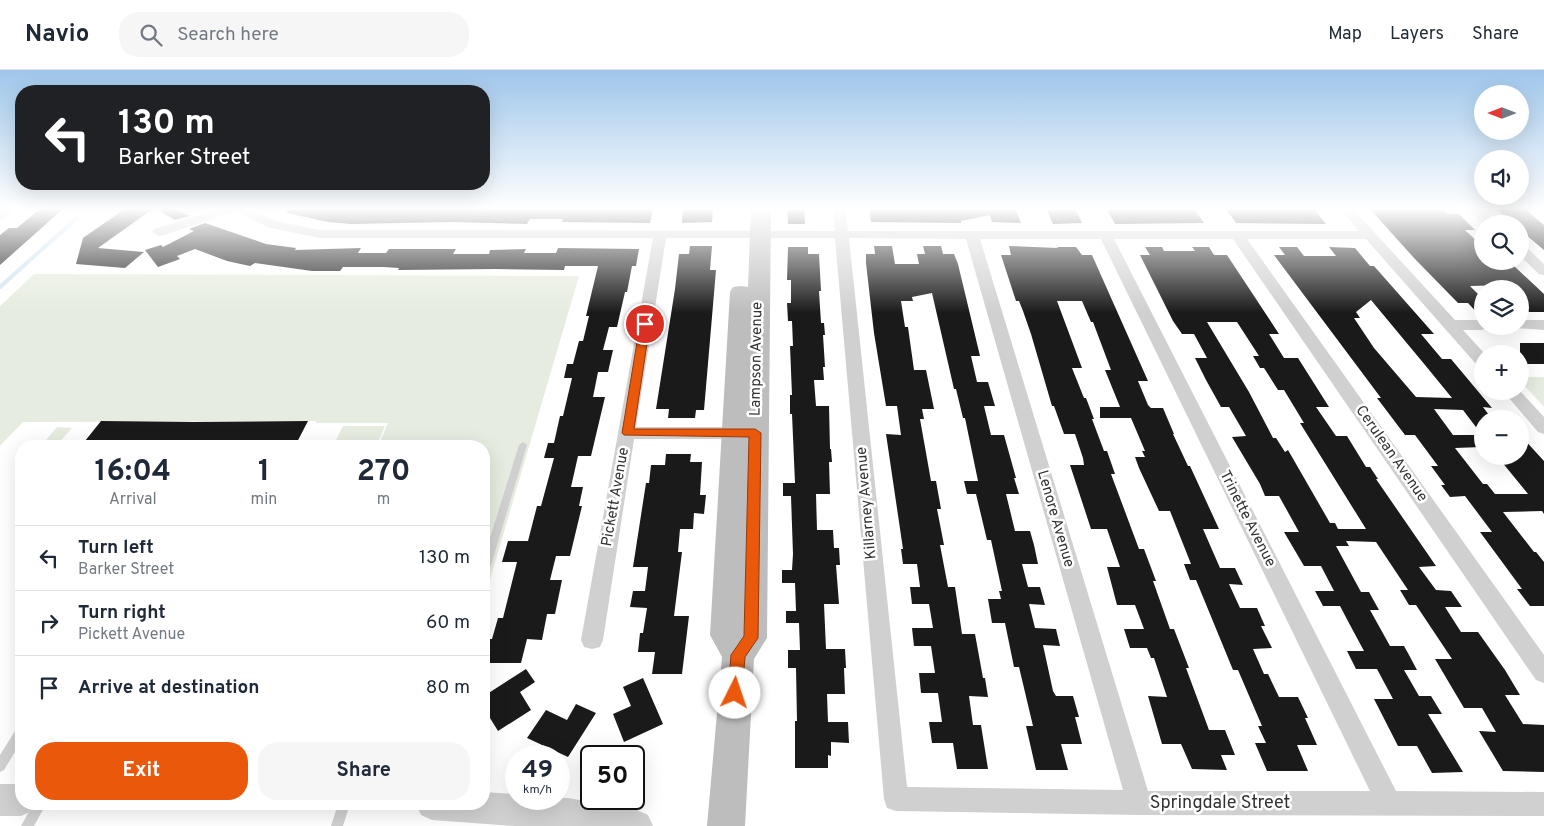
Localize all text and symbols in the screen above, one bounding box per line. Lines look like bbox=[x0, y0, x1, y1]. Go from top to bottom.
search box bbox=[119, 12, 469, 57]
text: Navio bbox=[25, 20, 89, 50]
icon: search bbox=[137, 21, 165, 49]
text: Search here bbox=[177, 23, 279, 47]
text: Map bbox=[1328, 23, 1362, 46]
text: Layers bbox=[1390, 23, 1444, 46]
text: Share bbox=[1472, 23, 1519, 46]
north arrow bbox=[1474, 85, 1529, 140]
map controls bbox=[1474, 85, 1529, 465]
text: 130 m bbox=[118, 102, 215, 146]
icon: left bbox=[35, 105, 100, 170]
text: Barker Street bbox=[118, 145, 250, 172]
button: sound bbox=[1474, 150, 1529, 205]
button: search bbox=[1474, 215, 1529, 270]
button: layers bbox=[1474, 280, 1529, 335]
street label: Lampson Avenue bbox=[747, 302, 767, 416]
pin bbox=[624, 303, 666, 345]
icon: arrive bbox=[631, 310, 659, 338]
button: + bbox=[1474, 345, 1529, 400]
street label: Cerulean Avenue bbox=[1351, 402, 1431, 506]
button: − bbox=[1474, 410, 1529, 465]
street label: Pickett Avenue bbox=[598, 446, 634, 548]
street label: Killarney Avenue bbox=[853, 446, 881, 560]
text: 16:04 bbox=[94, 454, 171, 491]
text: 1 bbox=[258, 454, 270, 491]
text: 270 bbox=[357, 454, 411, 491]
street label: Lenore Avenue bbox=[1032, 468, 1078, 570]
street label: Trinette Avenue bbox=[1215, 468, 1279, 570]
text: Arrival bbox=[109, 490, 157, 510]
text: min bbox=[251, 490, 277, 510]
text: m bbox=[377, 490, 390, 510]
text: Turn left bbox=[78, 536, 154, 560]
icon: left bbox=[35, 544, 63, 572]
text: 130 m bbox=[419, 546, 470, 570]
text: Barker Street bbox=[78, 560, 174, 580]
text: Turn right bbox=[78, 601, 166, 625]
icon: right bbox=[35, 609, 63, 637]
text: 60 m bbox=[426, 611, 470, 635]
text: Pickett Avenue bbox=[78, 625, 185, 645]
position arrow bbox=[708, 666, 760, 718]
icon: arrive bbox=[35, 674, 63, 702]
text: Arrive at destination bbox=[78, 676, 259, 700]
text: 80 m bbox=[426, 676, 470, 700]
button: Exit bbox=[35, 742, 248, 800]
button: Share bbox=[258, 742, 470, 800]
speed limit sign: 50 bbox=[580, 745, 645, 810]
text: 49 bbox=[522, 755, 553, 787]
text: km/h bbox=[523, 782, 552, 798]
street label: Springdale Street bbox=[1150, 792, 1290, 815]

